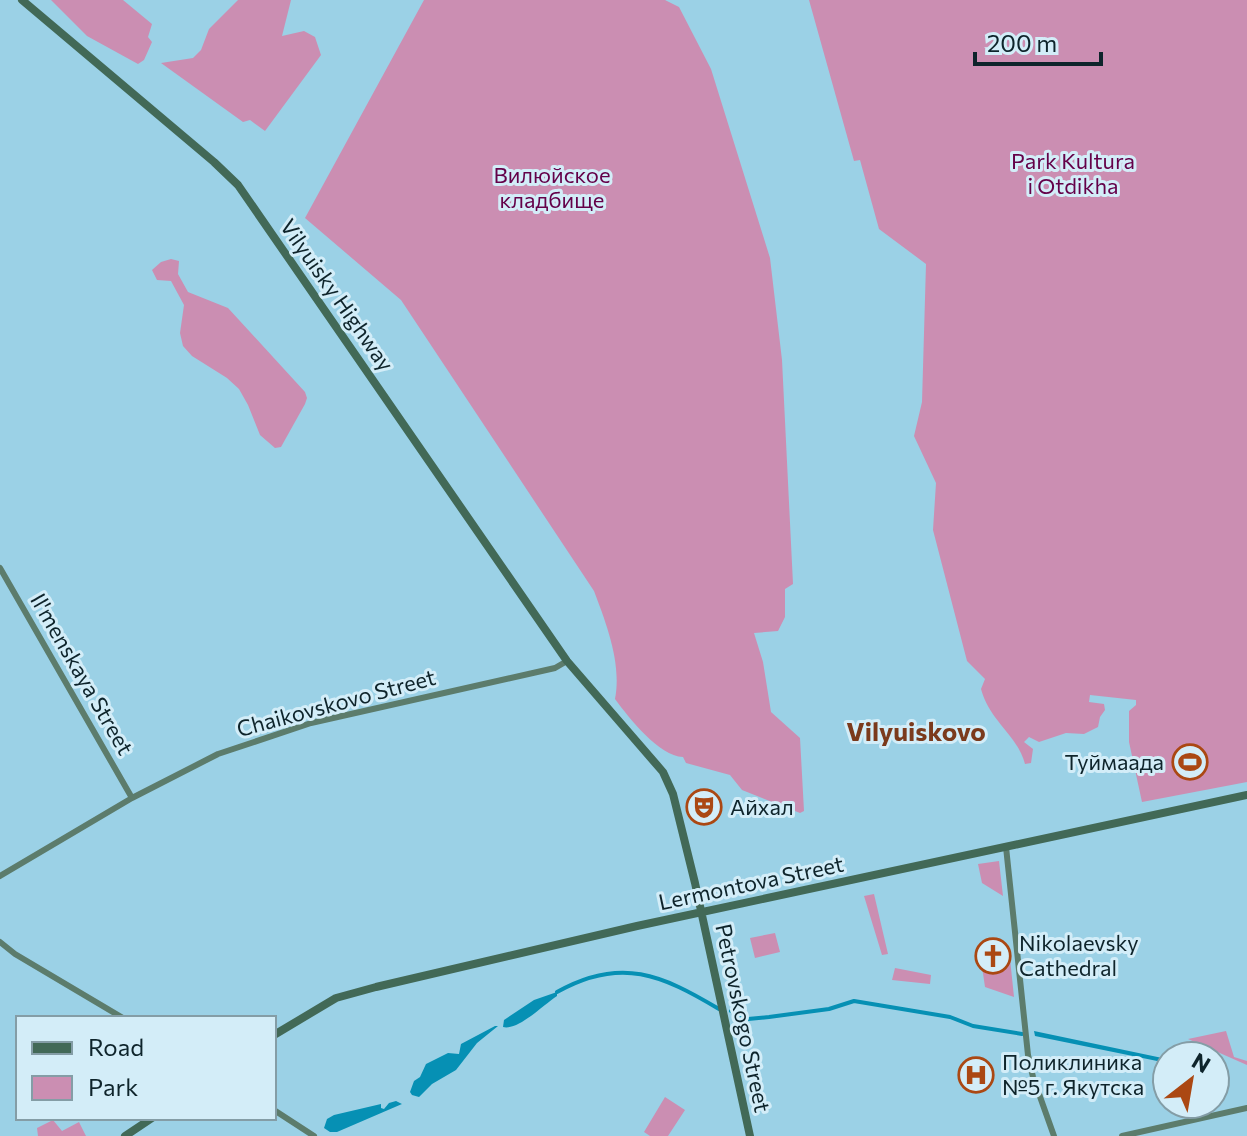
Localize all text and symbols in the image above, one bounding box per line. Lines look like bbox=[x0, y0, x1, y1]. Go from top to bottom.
scale bar bbox=[975, 16, 1101, 66]
text: 200 m bbox=[987, 28, 1057, 57]
park label: Park Kultura i Otdikha bbox=[1011, 147, 1135, 199]
park label: Вилюйское кладбище bbox=[493, 161, 611, 213]
street label: Vilyuisky Highway bbox=[275, 213, 400, 376]
street label: Il'menskaya Street bbox=[25, 588, 140, 759]
street label: Chaikovskovo Street bbox=[233, 663, 438, 742]
district label: Vilyuiskovo bbox=[846, 715, 986, 746]
sports icon: Туймаада bbox=[1171, 743, 1209, 781]
place label: Туймаада bbox=[1065, 748, 1164, 775]
theatre icon: Айхал bbox=[685, 788, 723, 826]
place label: Айхал bbox=[730, 793, 794, 820]
street label: Lermontova Street bbox=[656, 850, 846, 915]
street label: Petrovskogo Street bbox=[710, 921, 777, 1115]
place label: Nikolaevsky Cathedral bbox=[1019, 929, 1139, 981]
church icon: Nikolaevsky Cathedral bbox=[974, 937, 1012, 975]
legend bbox=[16, 1016, 276, 1120]
text: Road bbox=[88, 1032, 144, 1061]
north arrow bbox=[1151, 1040, 1231, 1120]
text: N bbox=[1188, 1047, 1216, 1078]
place label: Поликлиника №5 г. Якутска bbox=[1002, 1048, 1144, 1100]
hospital icon: Поликлиника №5 г. Якутска bbox=[957, 1056, 995, 1094]
text: Park bbox=[88, 1072, 138, 1101]

